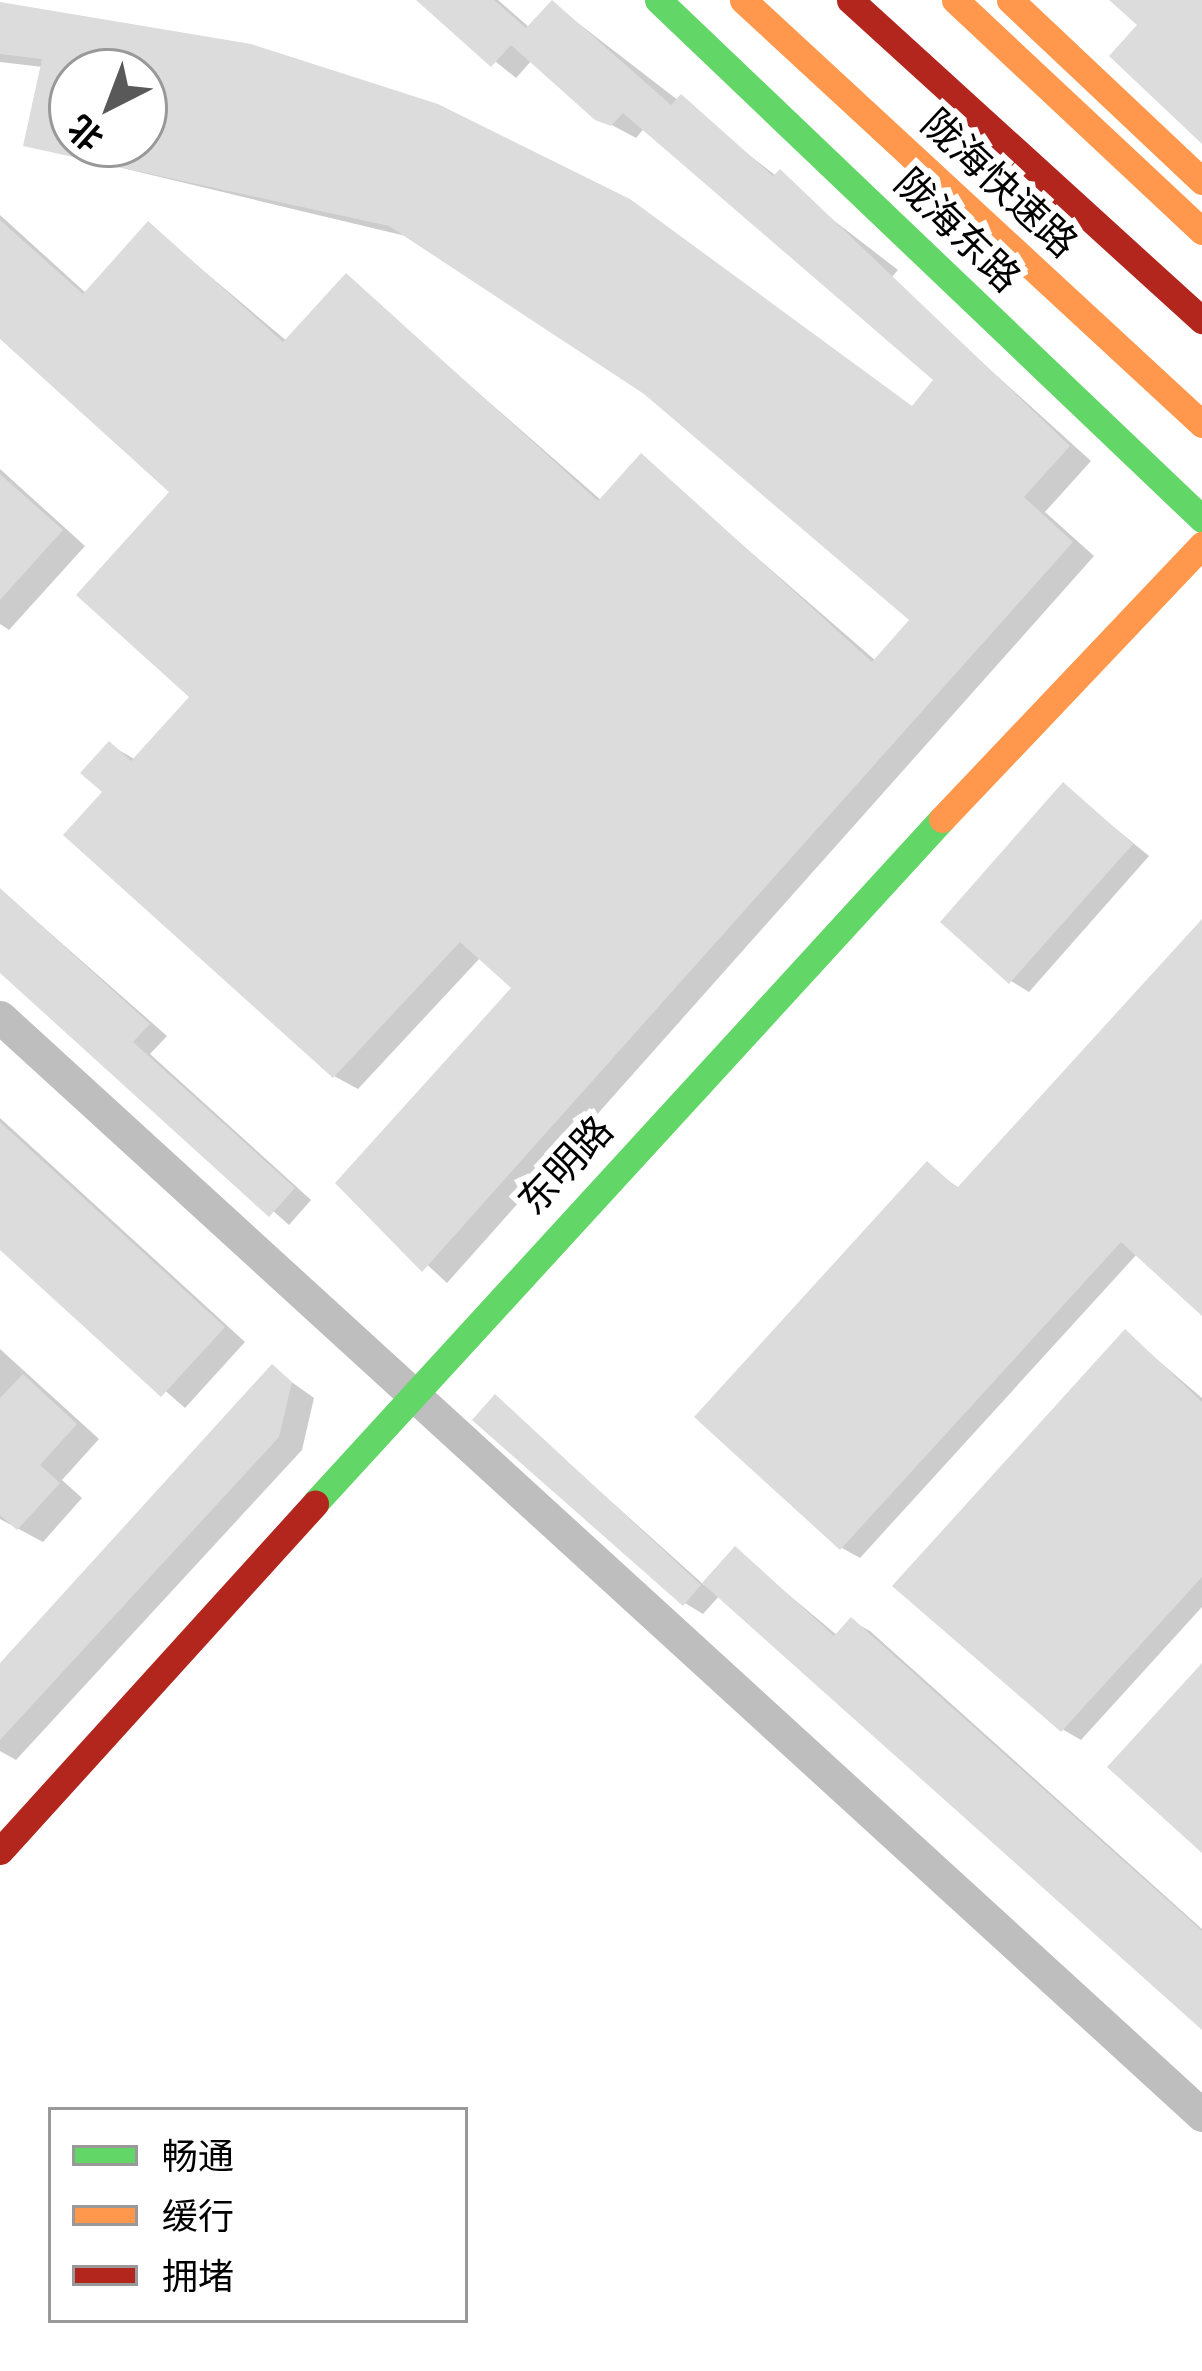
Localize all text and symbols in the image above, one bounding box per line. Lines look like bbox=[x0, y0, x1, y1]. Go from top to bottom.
north arrow bbox=[48, 48, 168, 168]
street label: 陇海快速路 bbox=[912, 100, 1086, 268]
text: 北 bbox=[58, 104, 114, 161]
street label: 陇海东路 bbox=[885, 160, 1029, 302]
street label: 东明路 bbox=[509, 1107, 623, 1225]
legend bbox=[48, 2107, 468, 2323]
text: 畅通 bbox=[162, 2131, 234, 2182]
text: 缓行 bbox=[162, 2191, 234, 2242]
text: 拥堵 bbox=[162, 2251, 234, 2302]

